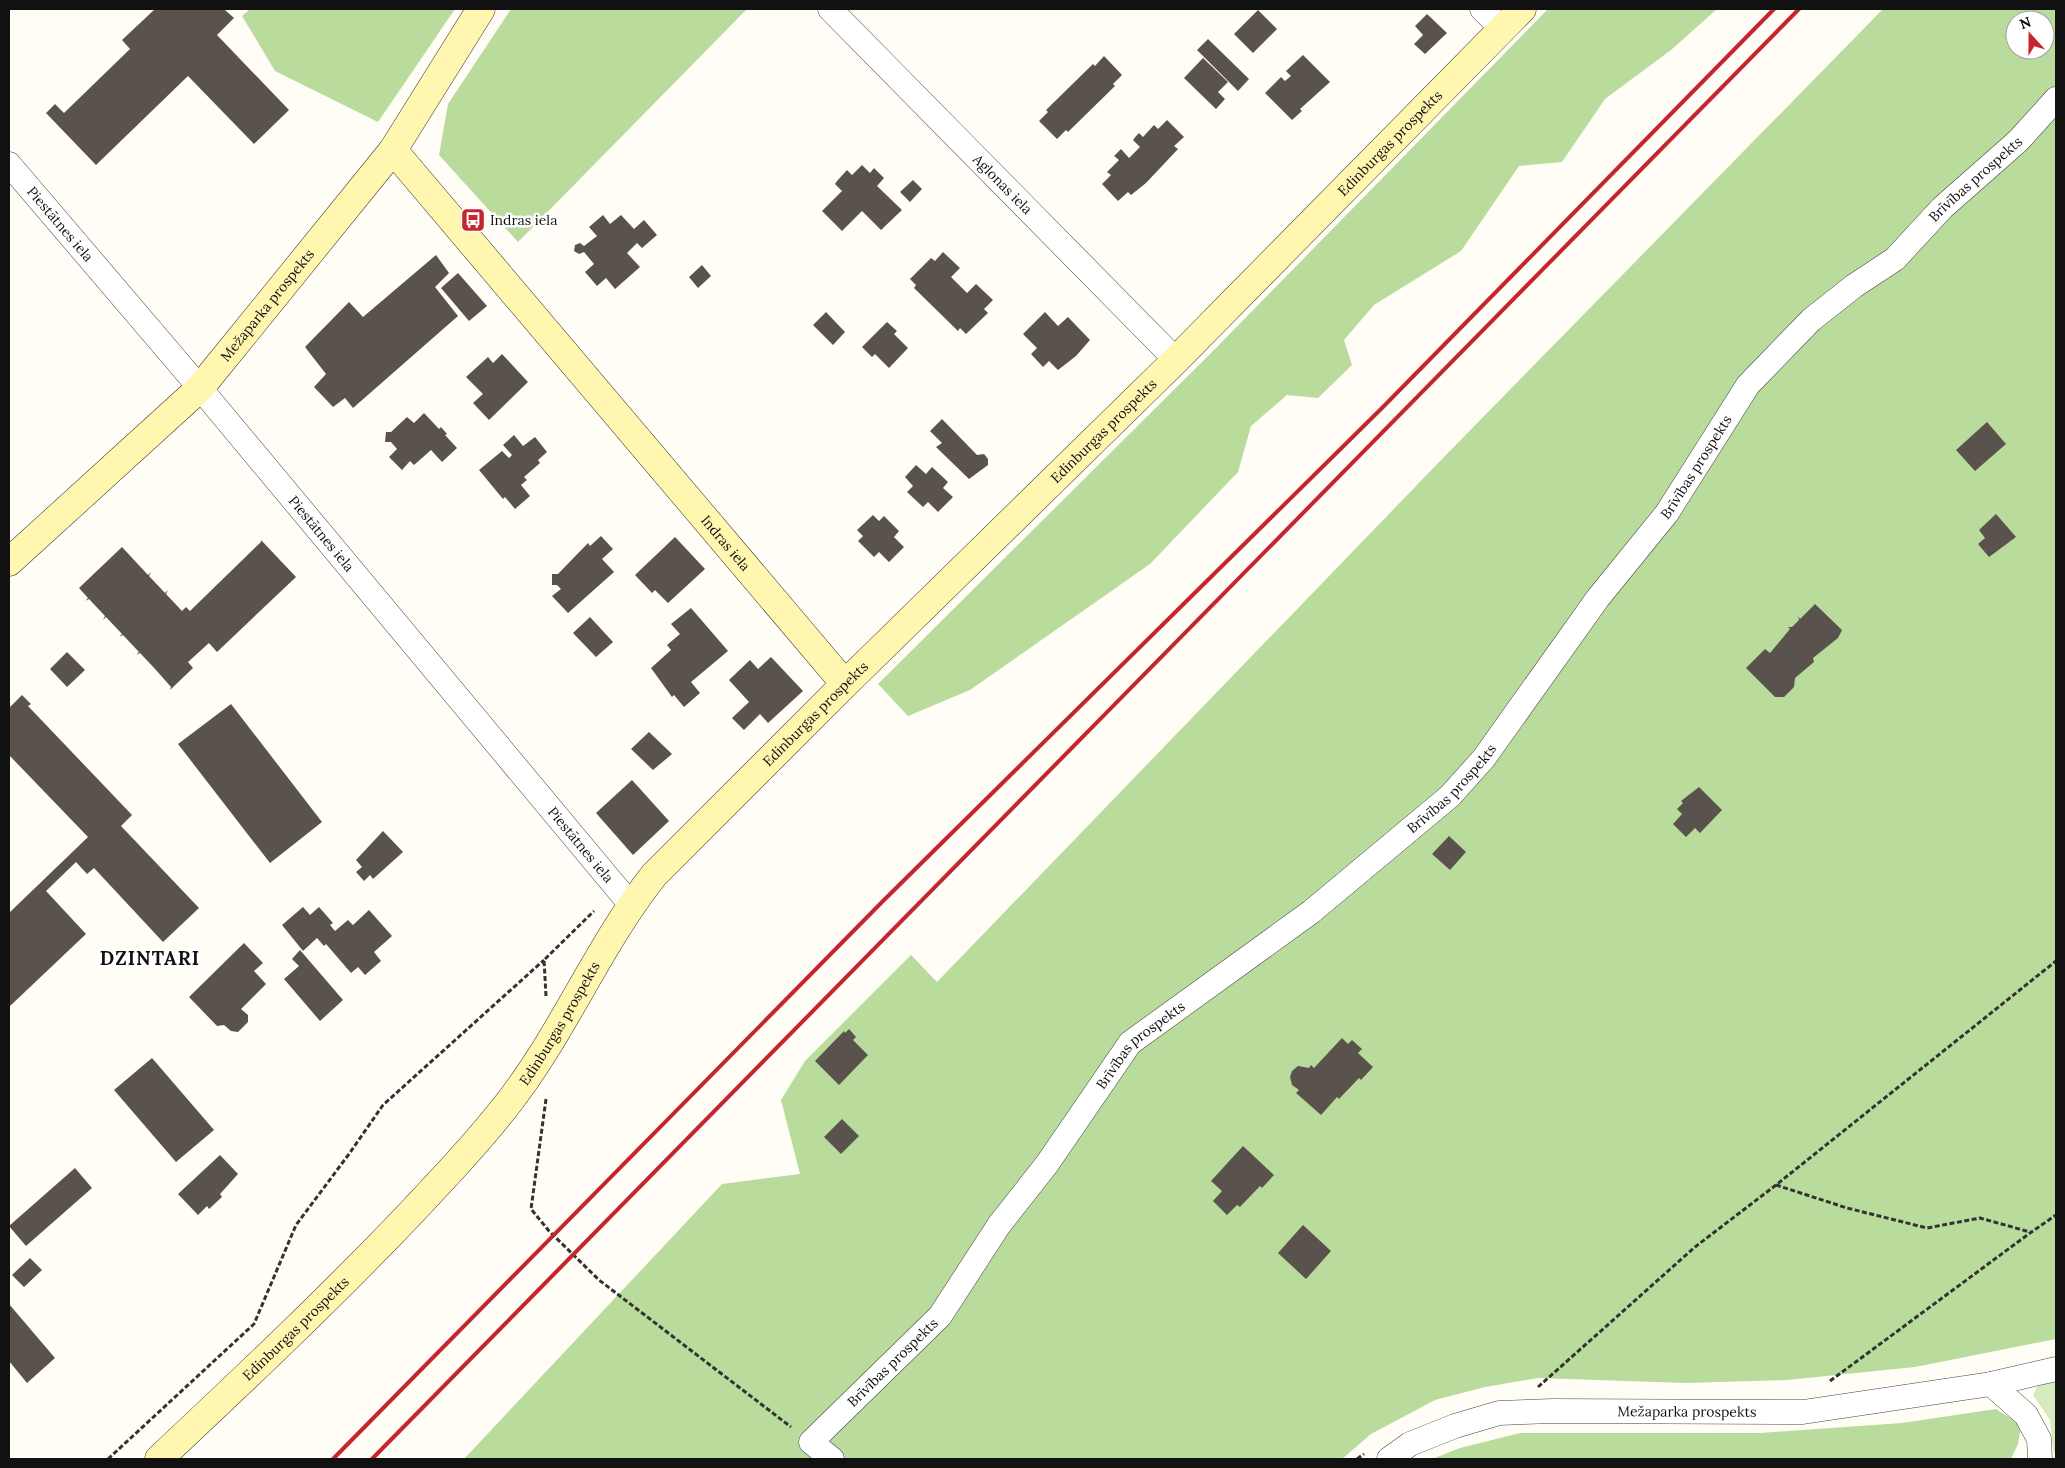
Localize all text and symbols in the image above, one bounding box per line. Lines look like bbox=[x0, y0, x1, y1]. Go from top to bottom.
north arrow bbox=[2005, 10, 2055, 60]
text: N bbox=[2017, 12, 2034, 33]
street label: Edinburgas prospekts bbox=[1334, 86, 1446, 200]
street label: Brīvības prospekts bbox=[1925, 132, 2026, 226]
street label: Aglonas iela bbox=[968, 150, 1036, 218]
street label: Piestātnes iela bbox=[23, 183, 97, 265]
bus stop icon: Indras iela bbox=[460, 207, 486, 233]
place label: Indras iela bbox=[490, 211, 557, 229]
street label: Mežaparka prospekts bbox=[216, 245, 318, 365]
street label: Edinburgas prospekts bbox=[1047, 375, 1161, 487]
street label: Brīvības prospekts bbox=[1657, 412, 1736, 523]
street label: Piestātnes iela bbox=[285, 492, 358, 575]
street label: Indras iela bbox=[697, 512, 754, 575]
street label: Edinburgas prospekts bbox=[759, 657, 872, 770]
street label: Brīvības prospekts bbox=[1403, 740, 1500, 837]
street label: Piestātnes iela bbox=[544, 803, 618, 886]
district label: DZINTARI bbox=[100, 946, 200, 970]
street label: Edinburgas prospekts bbox=[515, 958, 604, 1089]
street label: Brīvības prospekts bbox=[1092, 997, 1188, 1093]
street label: Edinburgas prospekts bbox=[239, 1273, 353, 1384]
street label: Brīvības prospekts bbox=[843, 1314, 942, 1411]
street label: Mežaparka prospekts bbox=[1617, 1402, 1756, 1421]

